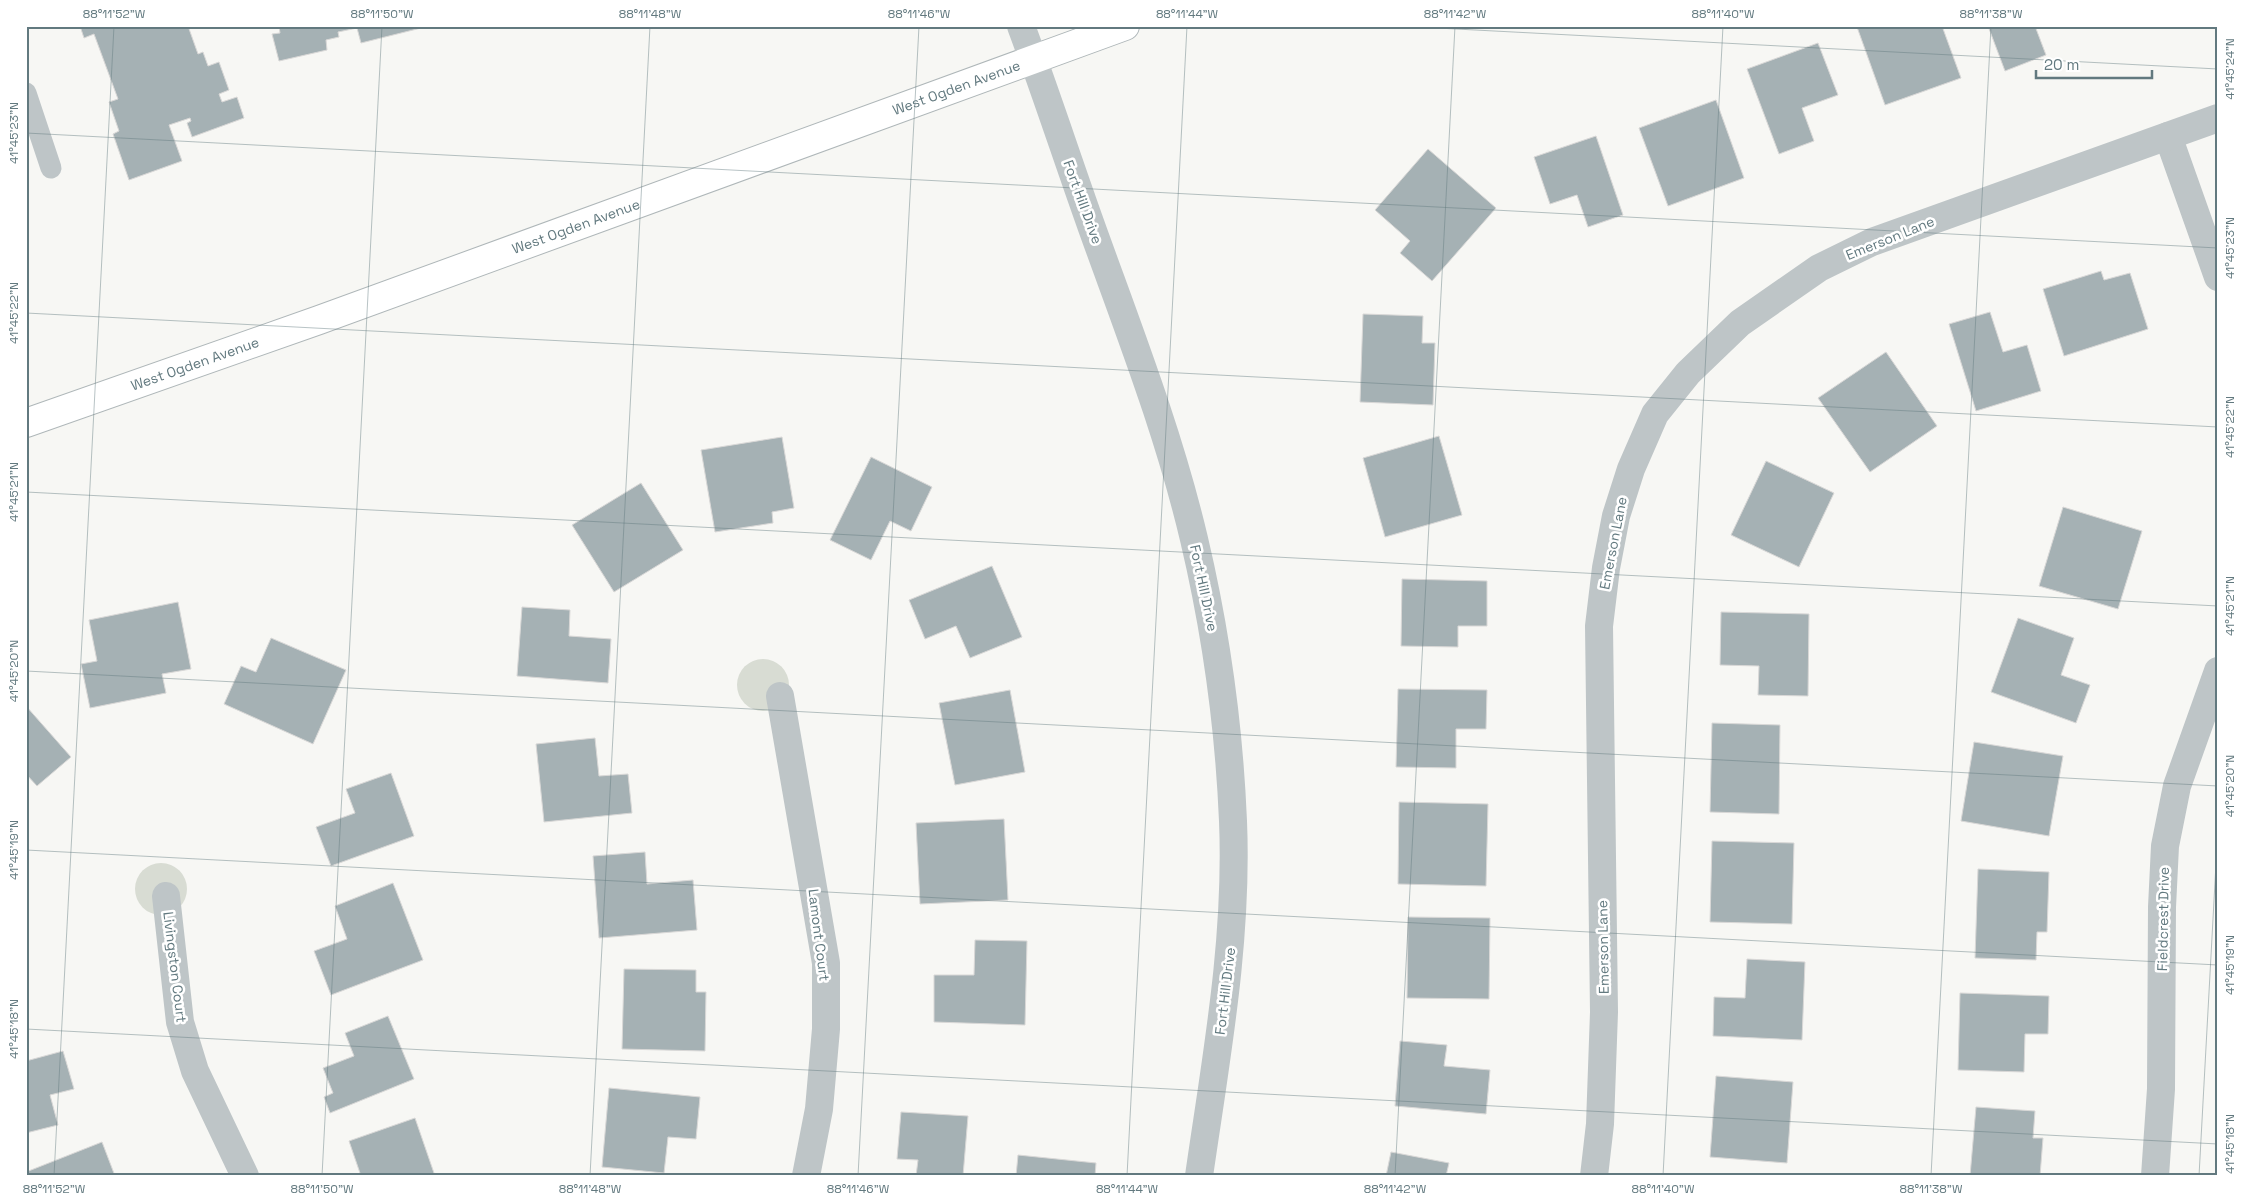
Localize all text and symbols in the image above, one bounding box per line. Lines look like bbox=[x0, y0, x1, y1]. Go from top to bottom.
text: 88°11'52"W bbox=[83, 6, 146, 22]
text: 88°11'50"W bbox=[350, 6, 414, 22]
text: 88°11'48"W bbox=[619, 6, 682, 22]
text: 88°11'46"W bbox=[888, 6, 951, 22]
text: 88°11'44"W bbox=[1156, 6, 1219, 22]
text: 88°11'42"W bbox=[1424, 6, 1487, 22]
text: 88°11'40"W bbox=[1692, 6, 1755, 22]
text: 88°11'38"W bbox=[1960, 6, 2023, 22]
text: 41°45'24"N bbox=[2222, 38, 2238, 100]
scale bar bbox=[2036, 48, 2153, 80]
text: 20 m bbox=[2044, 55, 2079, 74]
street label: West Ogden Avenue bbox=[890, 56, 1023, 119]
text: 41°45'23"N bbox=[6, 102, 22, 164]
street label: Fort Hill Drive bbox=[1059, 158, 1107, 246]
street label: West Ogden Avenue bbox=[509, 195, 642, 258]
street label: Emerson Lane bbox=[1843, 212, 1937, 264]
text: 41°45'23"N bbox=[2222, 217, 2238, 279]
text: 41°45'22"N bbox=[6, 282, 22, 344]
street label: West Ogden Avenue bbox=[128, 333, 261, 394]
text: 41°45'22"N bbox=[2222, 396, 2238, 458]
text: 41°45'21"N bbox=[6, 462, 22, 522]
street label: Emerson Lane bbox=[1595, 495, 1631, 591]
street label: Fort Hill Drive bbox=[1186, 543, 1222, 633]
text: 41°45'21"N bbox=[2222, 576, 2238, 636]
text: 41°45'20"N bbox=[6, 640, 22, 702]
text: 41°45'20"N bbox=[2222, 755, 2238, 817]
text: 41°45'19"N bbox=[6, 820, 22, 880]
street label: Fieldcrest Drive bbox=[2153, 867, 2173, 971]
street label: Lamont Court bbox=[804, 888, 834, 982]
street label: Emerson Lane bbox=[1593, 900, 1613, 994]
street label: Livingston Court bbox=[159, 910, 191, 1024]
text: 41°45'19"N bbox=[2222, 935, 2238, 995]
street label: Fort Hill Drive bbox=[1211, 946, 1239, 1036]
text: 41°45'18"N bbox=[6, 999, 22, 1059]
text: 41°45'18"N bbox=[2222, 1114, 2238, 1174]
text: 88°11'52"W bbox=[23, 1181, 86, 1197]
text: 88°11'50"W bbox=[290, 1181, 354, 1197]
text: 88°11'48"W bbox=[559, 1181, 622, 1197]
text: 88°11'46"W bbox=[827, 1181, 890, 1197]
text: 88°11'44"W bbox=[1096, 1181, 1159, 1197]
text: 88°11'42"W bbox=[1364, 1181, 1427, 1197]
text: 88°11'40"W bbox=[1632, 1181, 1695, 1197]
text: 88°11'38"W bbox=[1900, 1181, 1963, 1197]

